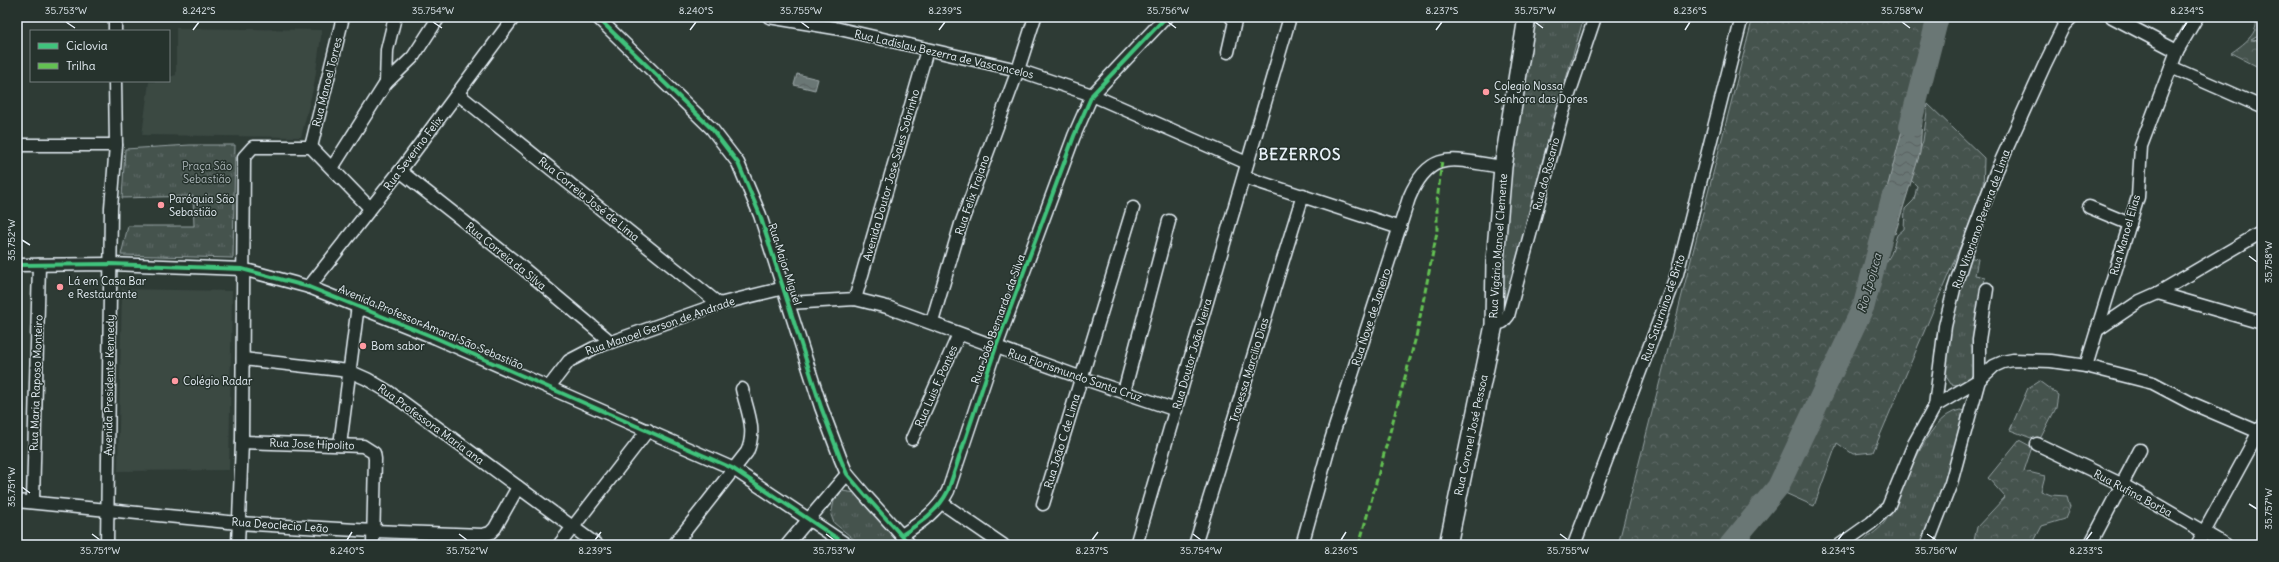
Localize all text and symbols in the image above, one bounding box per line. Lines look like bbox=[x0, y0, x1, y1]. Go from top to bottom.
text: 35.753°W bbox=[45, 4, 87, 17]
text: 8.242°S bbox=[182, 4, 216, 17]
text: 35.754°W bbox=[412, 4, 454, 17]
text: 8.240°S bbox=[679, 4, 714, 17]
text: 35.755°W bbox=[780, 4, 822, 17]
text: 8.239°S bbox=[928, 4, 962, 17]
text: 35.756°W bbox=[1147, 4, 1189, 17]
text: 8.237°S bbox=[1426, 4, 1459, 17]
text: 35.757°W bbox=[1514, 4, 1556, 17]
text: 8.236°S bbox=[1673, 4, 1707, 17]
text: 35.758°W bbox=[1881, 4, 1923, 17]
text: 8.234°S bbox=[2170, 4, 2204, 17]
street label: Rua Ladislau Bezerra de Vasconcelos bbox=[853, 27, 1035, 81]
legend bbox=[30, 30, 170, 82]
street label: Rua Manoel Torres bbox=[309, 36, 345, 128]
text: Ciclovia bbox=[66, 38, 108, 53]
text: Trilha bbox=[66, 58, 96, 73]
place label: Colegio Nossa Senhora das Dores bbox=[1494, 79, 1588, 106]
marker: Colegio Nossa Senhora das Dores bbox=[1481, 87, 1491, 97]
street label: Avenida Doutor Jose Sales Sobrinho bbox=[860, 88, 922, 262]
street label: Rua Severino Felix bbox=[380, 113, 446, 193]
street label: Rua do Rosario bbox=[1530, 136, 1562, 212]
district label: BEZERROS bbox=[1259, 145, 1341, 164]
street label: Rua Vitoriano Pereira de Lima bbox=[1949, 147, 2013, 291]
street label: Rua Felix Trajano bbox=[952, 153, 992, 237]
street label: Rua Correia José de Lima bbox=[536, 154, 642, 244]
park label: Praça São Sebastião bbox=[182, 159, 232, 186]
street label: Rua Vigário Manoel Clemente bbox=[1486, 173, 1510, 319]
place label: Paróquia São Sebastião bbox=[169, 192, 235, 219]
street label: Rua Manoel Elias bbox=[2107, 193, 2143, 277]
marker: Paróquia São Sebastião bbox=[156, 200, 166, 210]
text: 35.752°W bbox=[5, 219, 18, 261]
street label: Rua Correia da Silva bbox=[463, 219, 549, 293]
street label: Rua Major Miguel bbox=[765, 221, 805, 307]
text: 35.758°W bbox=[2262, 241, 2275, 283]
water label: Rio Ipojuca bbox=[1853, 250, 1885, 314]
street label: Rua João Bernardo da Silva bbox=[968, 252, 1028, 386]
street label: Rua Saturnino de Brito bbox=[1638, 253, 1688, 363]
street label: Rua Nove de Janeiro bbox=[1349, 266, 1393, 368]
place label: Lá em Casa Bar e Restaurante bbox=[68, 274, 147, 301]
street label: Avenida Professor Amaral São Sebastião bbox=[336, 281, 526, 373]
marker: Lá em Casa Bar e Restaurante bbox=[55, 282, 65, 292]
street label: Rua Manoel Gerson de Andrade bbox=[583, 294, 737, 358]
street label: Rua Doutor João Vieira bbox=[1169, 297, 1215, 411]
street label: Avenida Presidente Kennedy bbox=[101, 314, 117, 456]
street label: Rua Maria Raposo Monteiro bbox=[27, 315, 45, 451]
street label: Travessa Marcilio Dias bbox=[1226, 316, 1272, 424]
place label: Bom sabor bbox=[371, 339, 425, 353]
marker: Bom sabor bbox=[358, 341, 368, 351]
street label: Rua Luis F. Pontes bbox=[912, 343, 960, 429]
street label: Rua Florismundo Santa Cruz bbox=[1006, 345, 1144, 405]
street label: Rua Coronel José Pessoa bbox=[1451, 373, 1491, 497]
place label: Colégio Radar bbox=[183, 374, 253, 388]
marker: Colégio Radar bbox=[170, 376, 180, 386]
street label: Rua Professora Maria ana bbox=[375, 381, 487, 467]
street label: Rua João C de Lima bbox=[1041, 392, 1083, 490]
street label: Rua Jose Hipolito bbox=[269, 436, 355, 452]
street label: Rua Rufina Borba bbox=[2091, 466, 2175, 520]
text: 35.751°W bbox=[5, 467, 18, 507]
text: 35.757°W bbox=[2262, 488, 2275, 530]
street label: Rua Deoclecio Leão bbox=[231, 515, 329, 535]
text: 35.751°W bbox=[80, 544, 120, 557]
text: 8.240°S bbox=[330, 544, 365, 557]
text: 35.752°W bbox=[446, 544, 488, 557]
text: 8.239°S bbox=[578, 544, 612, 557]
text: 35.753°W bbox=[813, 544, 855, 557]
text: 8.237°S bbox=[1076, 544, 1109, 557]
text: 35.754°W bbox=[1180, 544, 1222, 557]
text: 8.236°S bbox=[1324, 544, 1358, 557]
text: 35.755°W bbox=[1547, 544, 1589, 557]
text: 8.234°S bbox=[1821, 544, 1855, 557]
text: 35.756°W bbox=[1915, 544, 1957, 557]
text: 8.233°S bbox=[2069, 544, 2103, 557]

